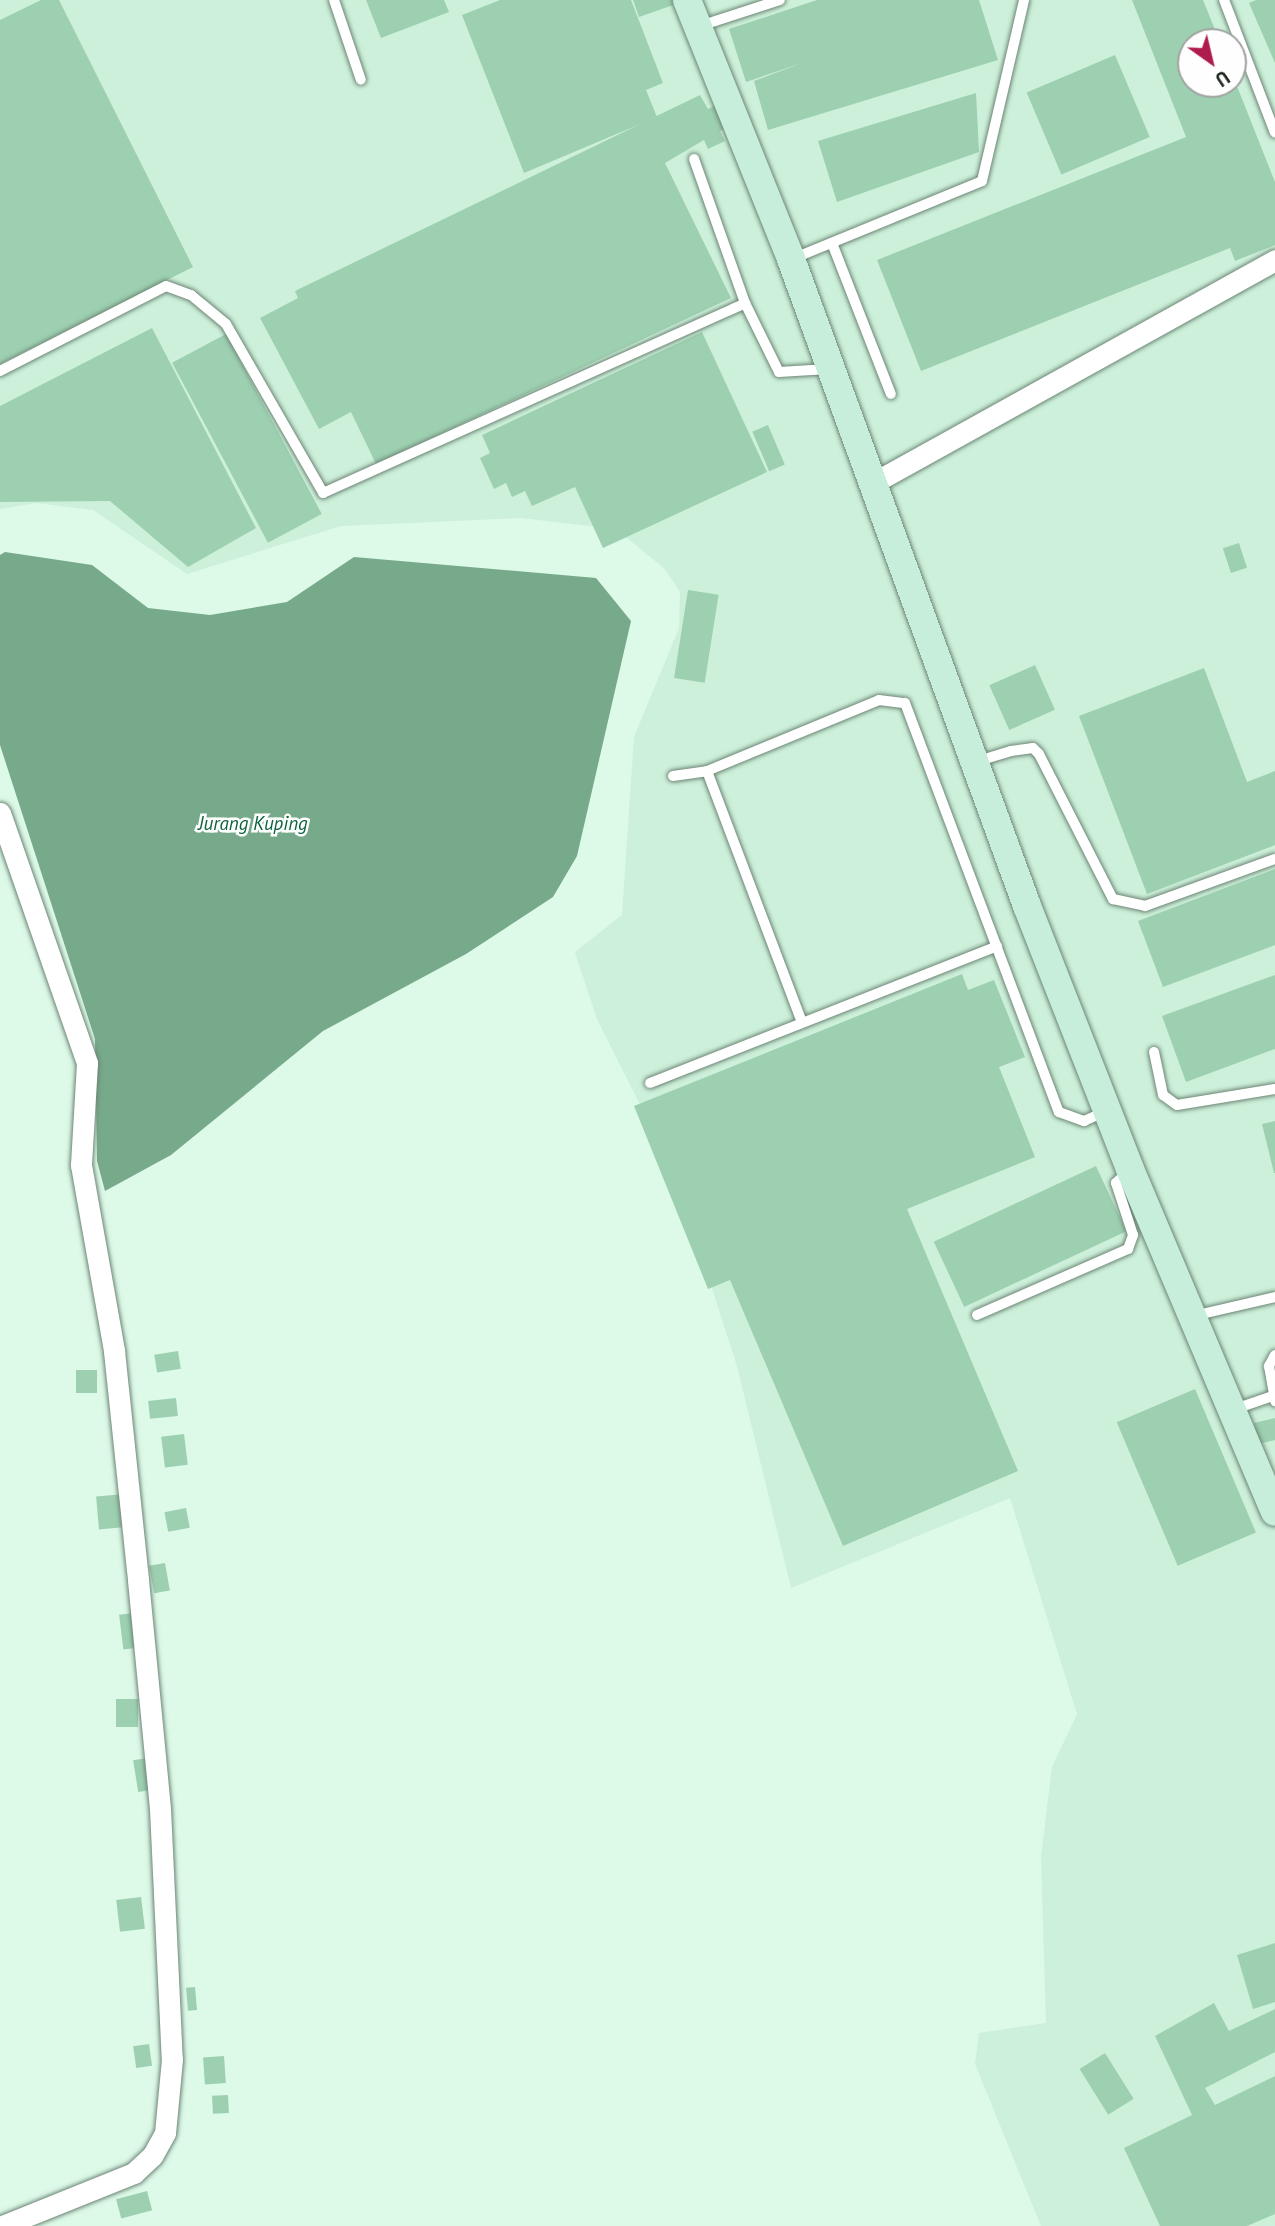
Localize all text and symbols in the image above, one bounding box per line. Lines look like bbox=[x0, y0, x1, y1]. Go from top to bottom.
north arrow bbox=[1177, 28, 1247, 98]
text: U bbox=[1211, 65, 1234, 92]
water label: Jurang Kuping bbox=[198, 813, 308, 835]

